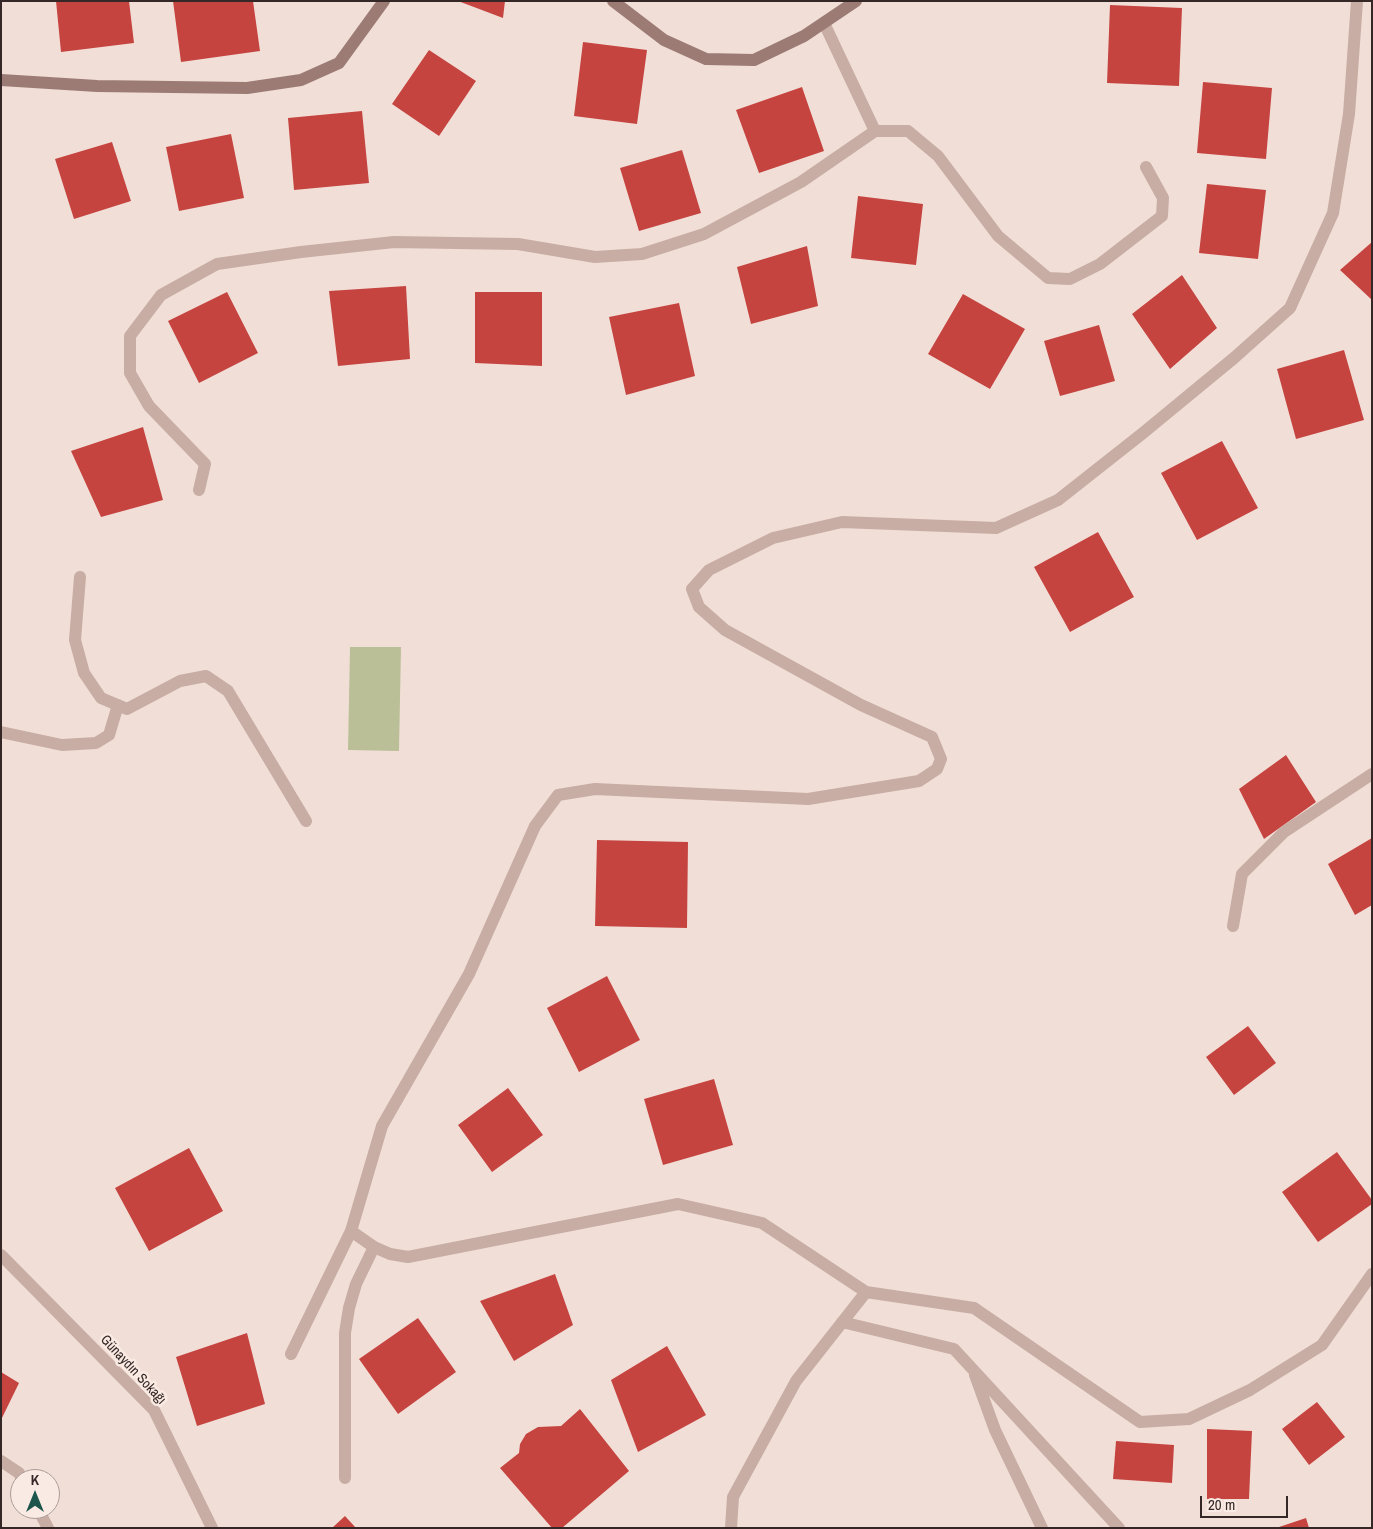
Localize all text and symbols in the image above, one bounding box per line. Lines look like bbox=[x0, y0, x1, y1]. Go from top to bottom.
street label: Günaydın Sokağı bbox=[97, 1332, 169, 1408]
north arrow bbox=[10, 1469, 60, 1519]
text: K bbox=[31, 1471, 39, 1489]
scale bar bbox=[1203, 1486, 1290, 1518]
text: 20 m bbox=[1208, 1494, 1235, 1515]

